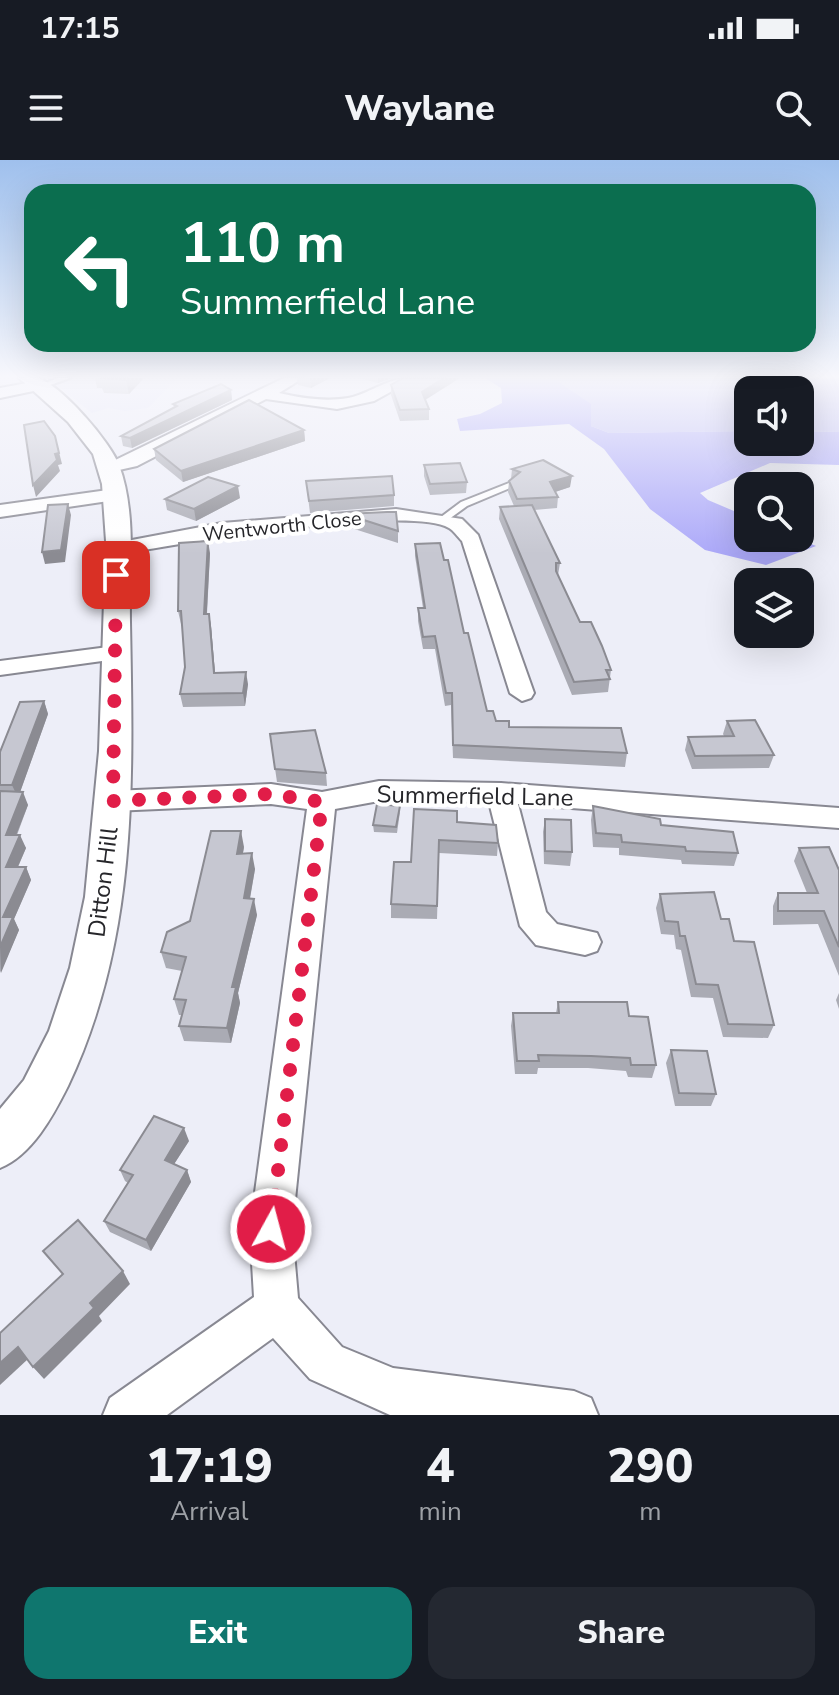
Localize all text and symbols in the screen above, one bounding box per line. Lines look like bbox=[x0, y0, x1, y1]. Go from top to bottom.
text: 17:15 bbox=[40, 8, 119, 49]
text: Waylane bbox=[344, 84, 495, 133]
icon: menu bbox=[24, 86, 68, 130]
icon: search bbox=[771, 86, 815, 130]
text: 110 m bbox=[180, 205, 345, 282]
icon: left bbox=[48, 216, 152, 320]
text: Summerfield Lane bbox=[180, 278, 475, 327]
map controls bbox=[734, 376, 814, 648]
button: sound bbox=[734, 376, 814, 456]
button: search bbox=[734, 472, 814, 552]
street label: Wentworth Close bbox=[201, 505, 363, 548]
pin bbox=[82, 541, 150, 609]
icon: arrive bbox=[94, 553, 138, 597]
button: layers bbox=[734, 568, 814, 648]
street label: Summerfield Lane bbox=[376, 778, 574, 814]
street label: Ditton Hill bbox=[80, 825, 126, 939]
position arrow bbox=[229, 1187, 313, 1271]
text: 17:19 bbox=[145, 1433, 273, 1499]
text: 4 bbox=[426, 1433, 455, 1499]
text: 290 bbox=[607, 1433, 694, 1499]
text: Arrival bbox=[170, 1494, 248, 1529]
text: min bbox=[419, 1494, 462, 1529]
text: m bbox=[639, 1494, 661, 1529]
button: Exit bbox=[24, 1587, 412, 1679]
button: Share bbox=[428, 1587, 815, 1679]

